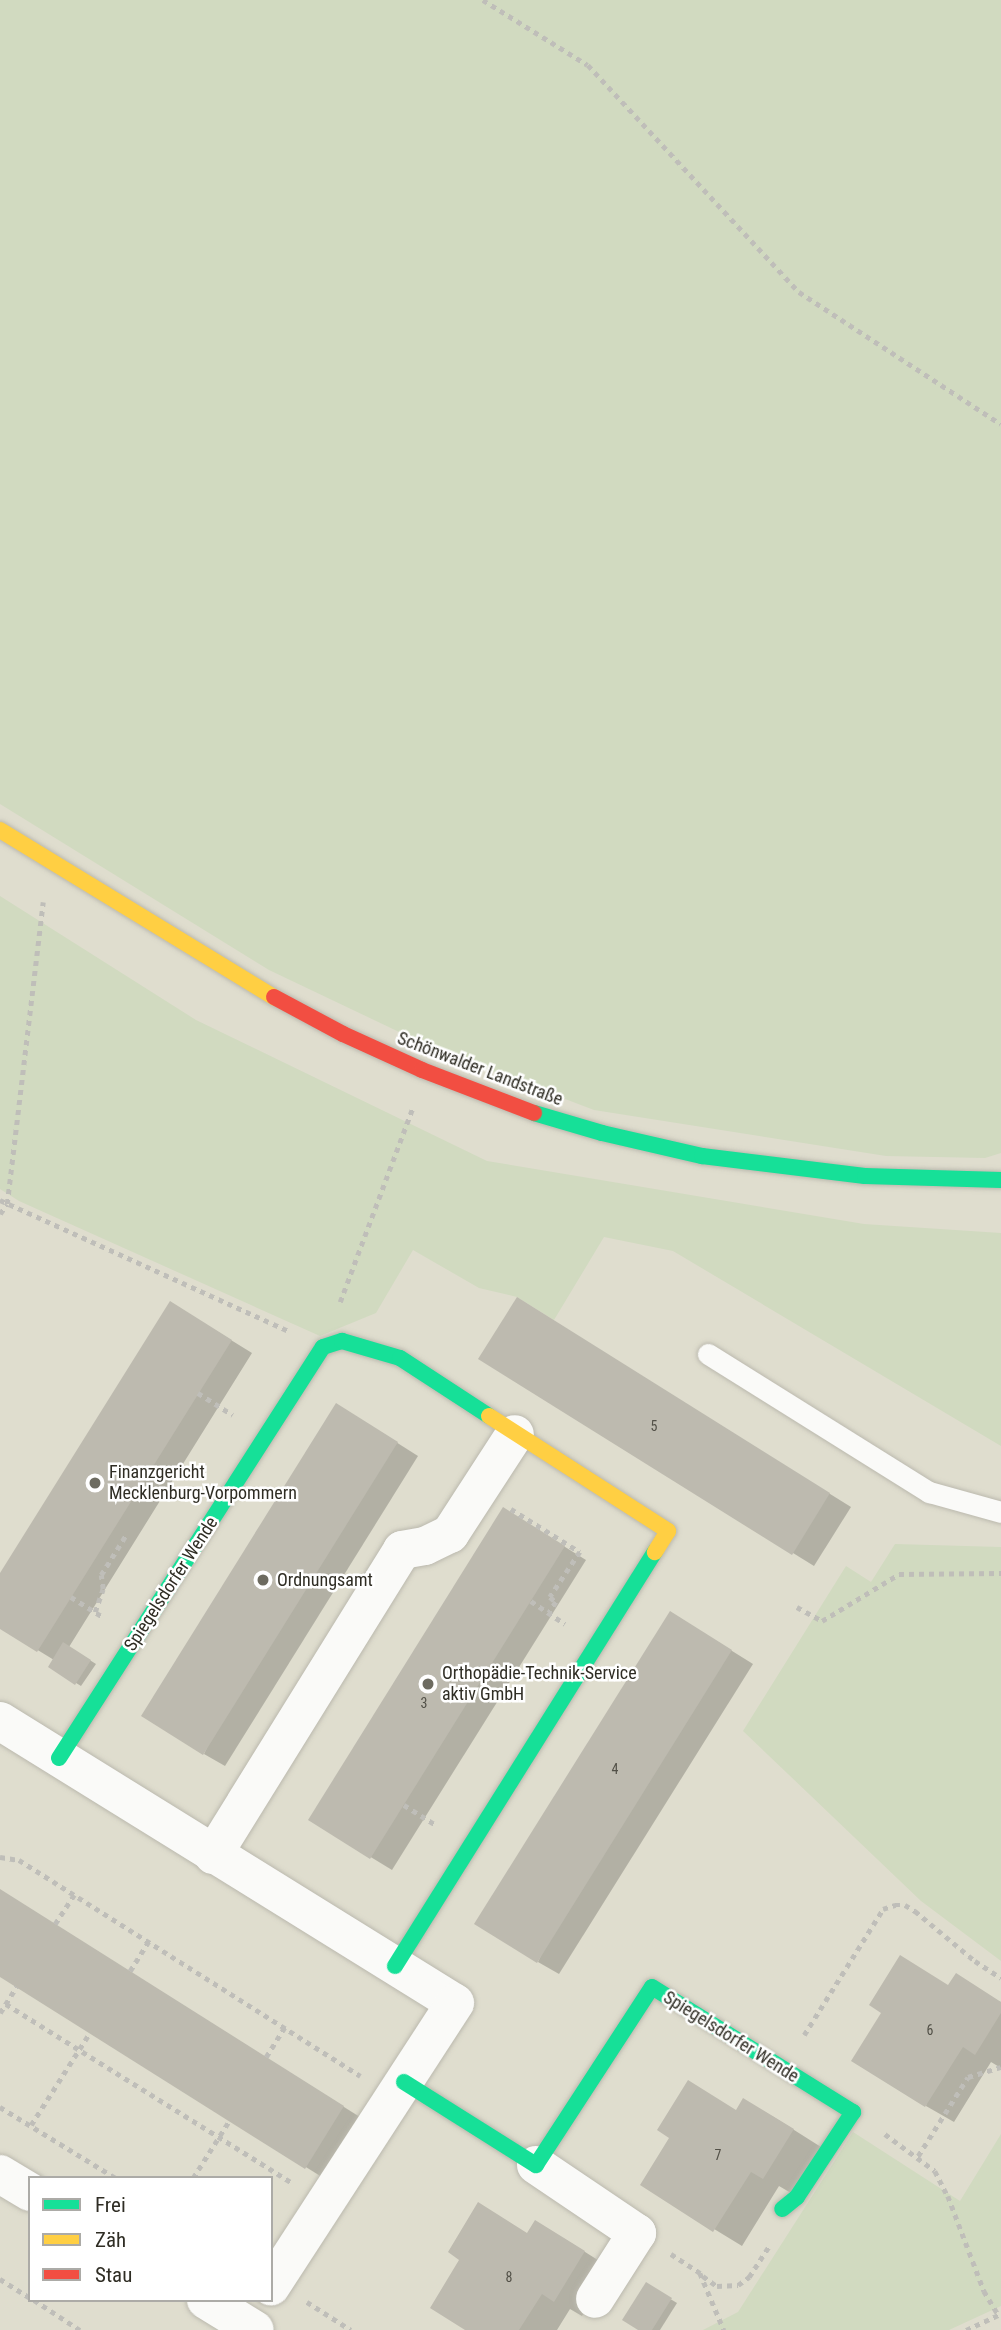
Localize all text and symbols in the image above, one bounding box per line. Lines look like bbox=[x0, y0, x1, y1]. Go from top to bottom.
street label: Schönwalder Landstraße bbox=[394, 1027, 566, 1111]
house number: 5 bbox=[651, 1418, 657, 1434]
place label: Finanzgericht Mecklenburg-Vorpommern bbox=[109, 1462, 297, 1504]
marker: Finanzgericht Mecklenburg-Vorpommern bbox=[87, 1475, 103, 1491]
street label: Spiegelsdorfer Wende bbox=[120, 1513, 222, 1655]
place label: Ordnungsamt bbox=[277, 1569, 373, 1591]
marker: Ordnungsamt bbox=[255, 1572, 271, 1588]
place label: Orthopädie-Technik-Service aktiv GmbH bbox=[442, 1663, 637, 1706]
marker: Orthopädie-Technik-Service aktiv GmbH bbox=[420, 1676, 436, 1692]
house number: 3 bbox=[421, 1695, 427, 1711]
house number: 4 bbox=[612, 1761, 618, 1777]
street label: Spiegelsdorfer Wende bbox=[659, 1987, 803, 2087]
house number: 6 bbox=[927, 2022, 933, 2038]
house number: 7 bbox=[715, 2147, 721, 2163]
legend bbox=[28, 2176, 273, 2302]
text: Frei bbox=[95, 2193, 126, 2217]
text: Zäh bbox=[95, 2228, 126, 2252]
text: Stau bbox=[95, 2263, 132, 2287]
house number: 8 bbox=[506, 2269, 512, 2285]

